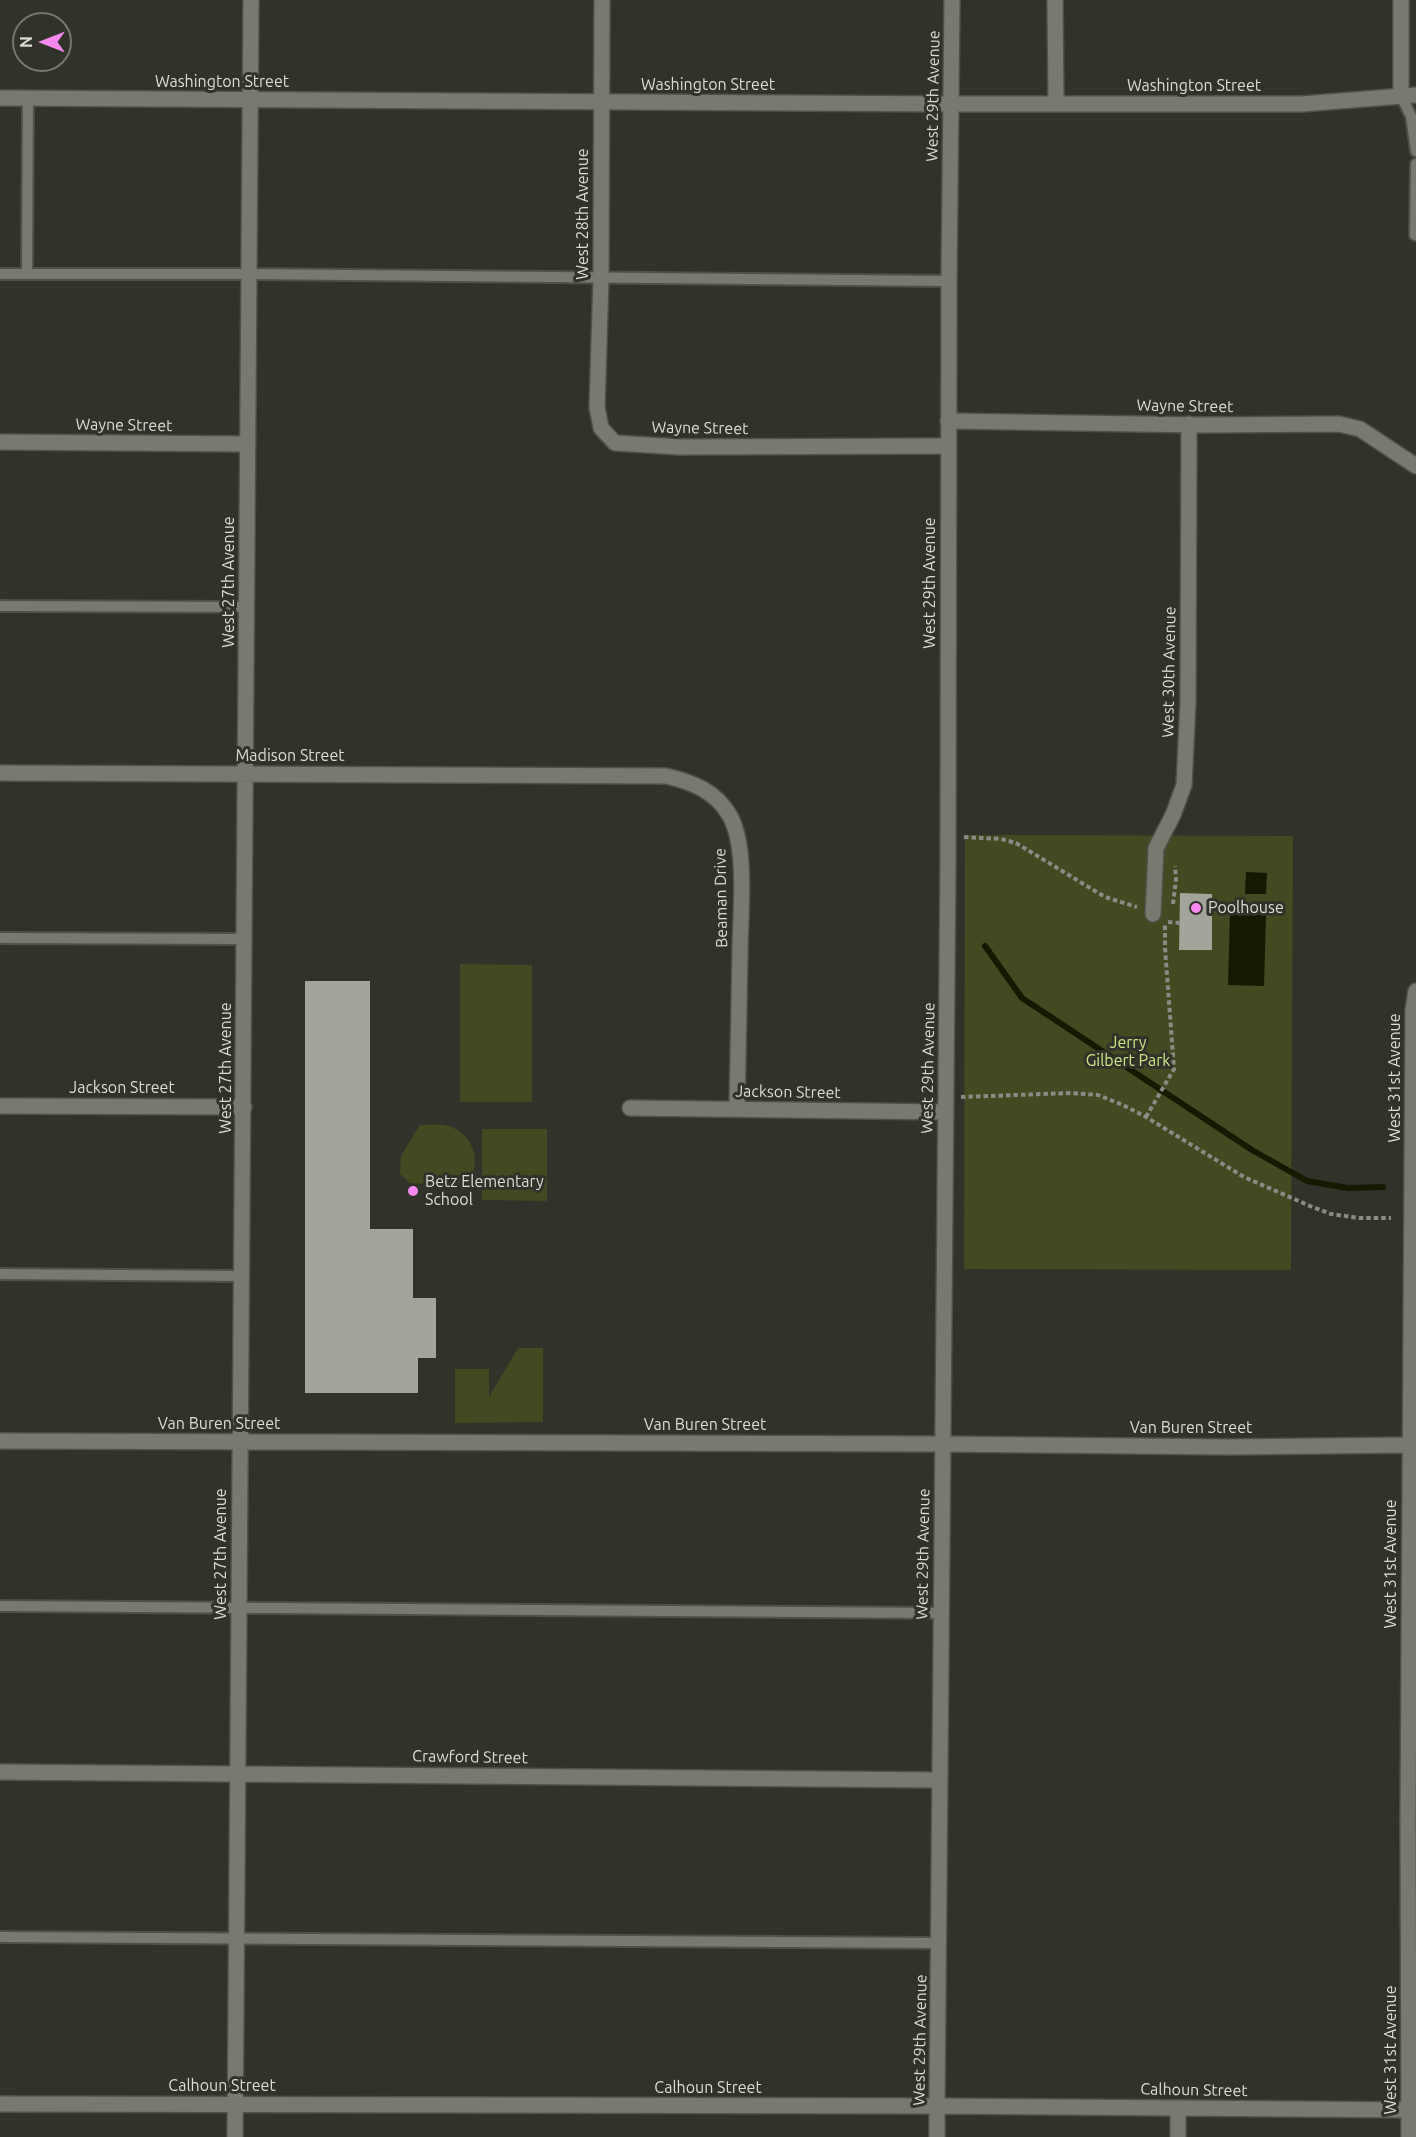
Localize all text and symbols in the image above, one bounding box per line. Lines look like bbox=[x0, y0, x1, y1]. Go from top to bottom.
north arrow bbox=[12, 12, 72, 72]
street label: West 29th Avenue bbox=[922, 30, 944, 162]
text: N bbox=[17, 36, 35, 48]
street label: Washington Street bbox=[155, 72, 289, 92]
street label: Washington Street bbox=[641, 75, 775, 95]
street label: Washington Street bbox=[1127, 76, 1261, 96]
street label: West 28th Avenue bbox=[573, 148, 593, 280]
street label: Wayne Street bbox=[1136, 396, 1234, 416]
street label: Wayne Street bbox=[75, 415, 173, 435]
street label: Wayne Street bbox=[651, 418, 749, 438]
street label: West 27th Avenue bbox=[219, 516, 239, 648]
street label: West 29th Avenue bbox=[920, 517, 940, 649]
street label: West 30th Avenue bbox=[1158, 606, 1180, 738]
street label: Madison Street bbox=[235, 746, 345, 766]
street label: Beaman Drive bbox=[711, 848, 731, 948]
place label: Poolhouse bbox=[1208, 898, 1284, 918]
marker: Poolhouse bbox=[1189, 901, 1203, 915]
street label: West 27th Avenue bbox=[216, 1002, 236, 1134]
street label: West 29th Avenue bbox=[917, 1002, 939, 1134]
street label: West 31st Avenue bbox=[1385, 1013, 1405, 1143]
park label: Jerry Gilbert Park bbox=[1086, 1033, 1170, 1071]
street label: Jackson Street bbox=[69, 1078, 175, 1098]
street label: Jackson Street bbox=[735, 1081, 841, 1103]
place label: Betz Elementary School bbox=[425, 1172, 544, 1210]
marker: Betz Elementary School bbox=[406, 1184, 420, 1198]
street label: Van Buren Street bbox=[158, 1414, 280, 1434]
street label: Van Buren Street bbox=[644, 1415, 766, 1435]
street label: Van Buren Street bbox=[1130, 1418, 1252, 1438]
street label: West 27th Avenue bbox=[211, 1488, 231, 1620]
street label: West 29th Avenue bbox=[912, 1488, 934, 1620]
street label: West 31st Avenue bbox=[1381, 1499, 1401, 1629]
street label: Crawford Street bbox=[412, 1746, 528, 1768]
street label: West 29th Avenue bbox=[909, 1974, 931, 2106]
street label: West 31st Avenue bbox=[1381, 1985, 1401, 2115]
street label: Calhoun Street bbox=[168, 2076, 276, 2096]
street label: Calhoun Street bbox=[654, 2078, 762, 2098]
street label: Calhoun Street bbox=[1140, 2079, 1248, 2101]

